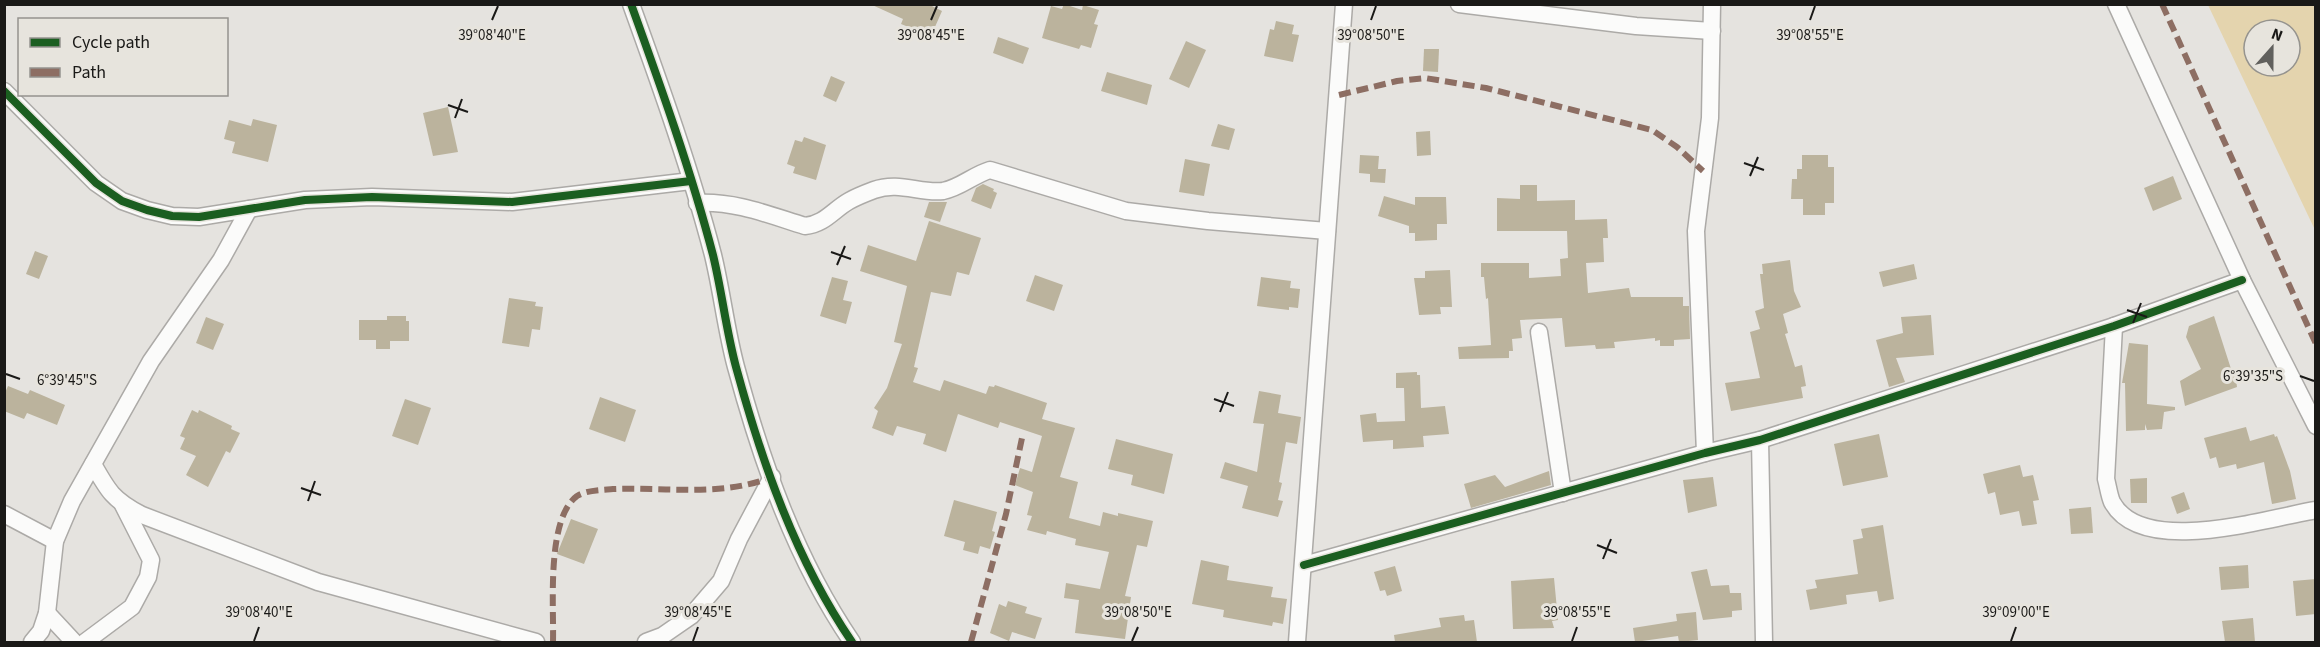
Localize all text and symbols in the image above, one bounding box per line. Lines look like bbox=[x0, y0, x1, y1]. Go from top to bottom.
legend bbox=[18, 18, 228, 96]
north arrow bbox=[2242, 18, 2302, 78]
text: N bbox=[2268, 23, 2286, 47]
text: 39°08'40"E bbox=[458, 25, 526, 46]
text: 39°08'45"E bbox=[897, 25, 965, 46]
text: 39°08'50"E bbox=[1337, 25, 1405, 46]
text: 39°08'55"E bbox=[1776, 25, 1844, 46]
text: Cycle path bbox=[72, 30, 150, 55]
text: Path bbox=[72, 60, 106, 85]
text: 6°39'35"S bbox=[2223, 366, 2283, 387]
text: 6°39'45"S bbox=[37, 370, 97, 391]
text: 39°08'40"E bbox=[225, 602, 293, 623]
text: 39°08'45"E bbox=[664, 602, 732, 623]
text: 39°08'50"E bbox=[1104, 602, 1172, 623]
text: 39°08'55"E bbox=[1543, 602, 1611, 623]
text: 39°09'00"E bbox=[1982, 602, 2050, 623]

